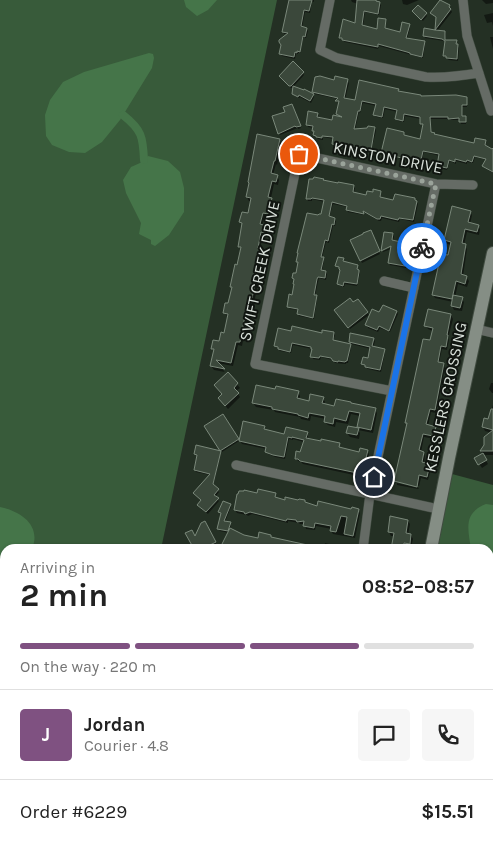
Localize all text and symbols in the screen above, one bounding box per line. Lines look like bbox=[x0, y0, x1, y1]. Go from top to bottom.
pin bbox=[278, 133, 320, 175]
street label: KINSTON DRIVE bbox=[332, 138, 444, 177]
icon: bag bbox=[285, 140, 313, 168]
street label: SWIFT CREEK DRIVE bbox=[235, 199, 284, 343]
courier bbox=[397, 223, 447, 273]
icon: bike bbox=[408, 234, 436, 262]
street label: KESSLERS CROSSING bbox=[420, 320, 471, 474]
pin bbox=[353, 456, 395, 498]
icon: home bbox=[360, 463, 388, 491]
text: Arriving in bbox=[20, 558, 95, 577]
text: 08:52–08:57 bbox=[362, 576, 474, 598]
text: 2 min bbox=[20, 577, 108, 614]
text: On the way · 220 m bbox=[20, 657, 157, 676]
button: chat bbox=[358, 709, 410, 761]
button: phone bbox=[422, 709, 474, 761]
text: Jordan bbox=[84, 714, 145, 736]
text: J bbox=[42, 724, 50, 746]
text: Courier · 4.8 bbox=[84, 736, 169, 755]
text: Order #6229 bbox=[20, 801, 127, 823]
text: $15.51 bbox=[421, 801, 474, 823]

